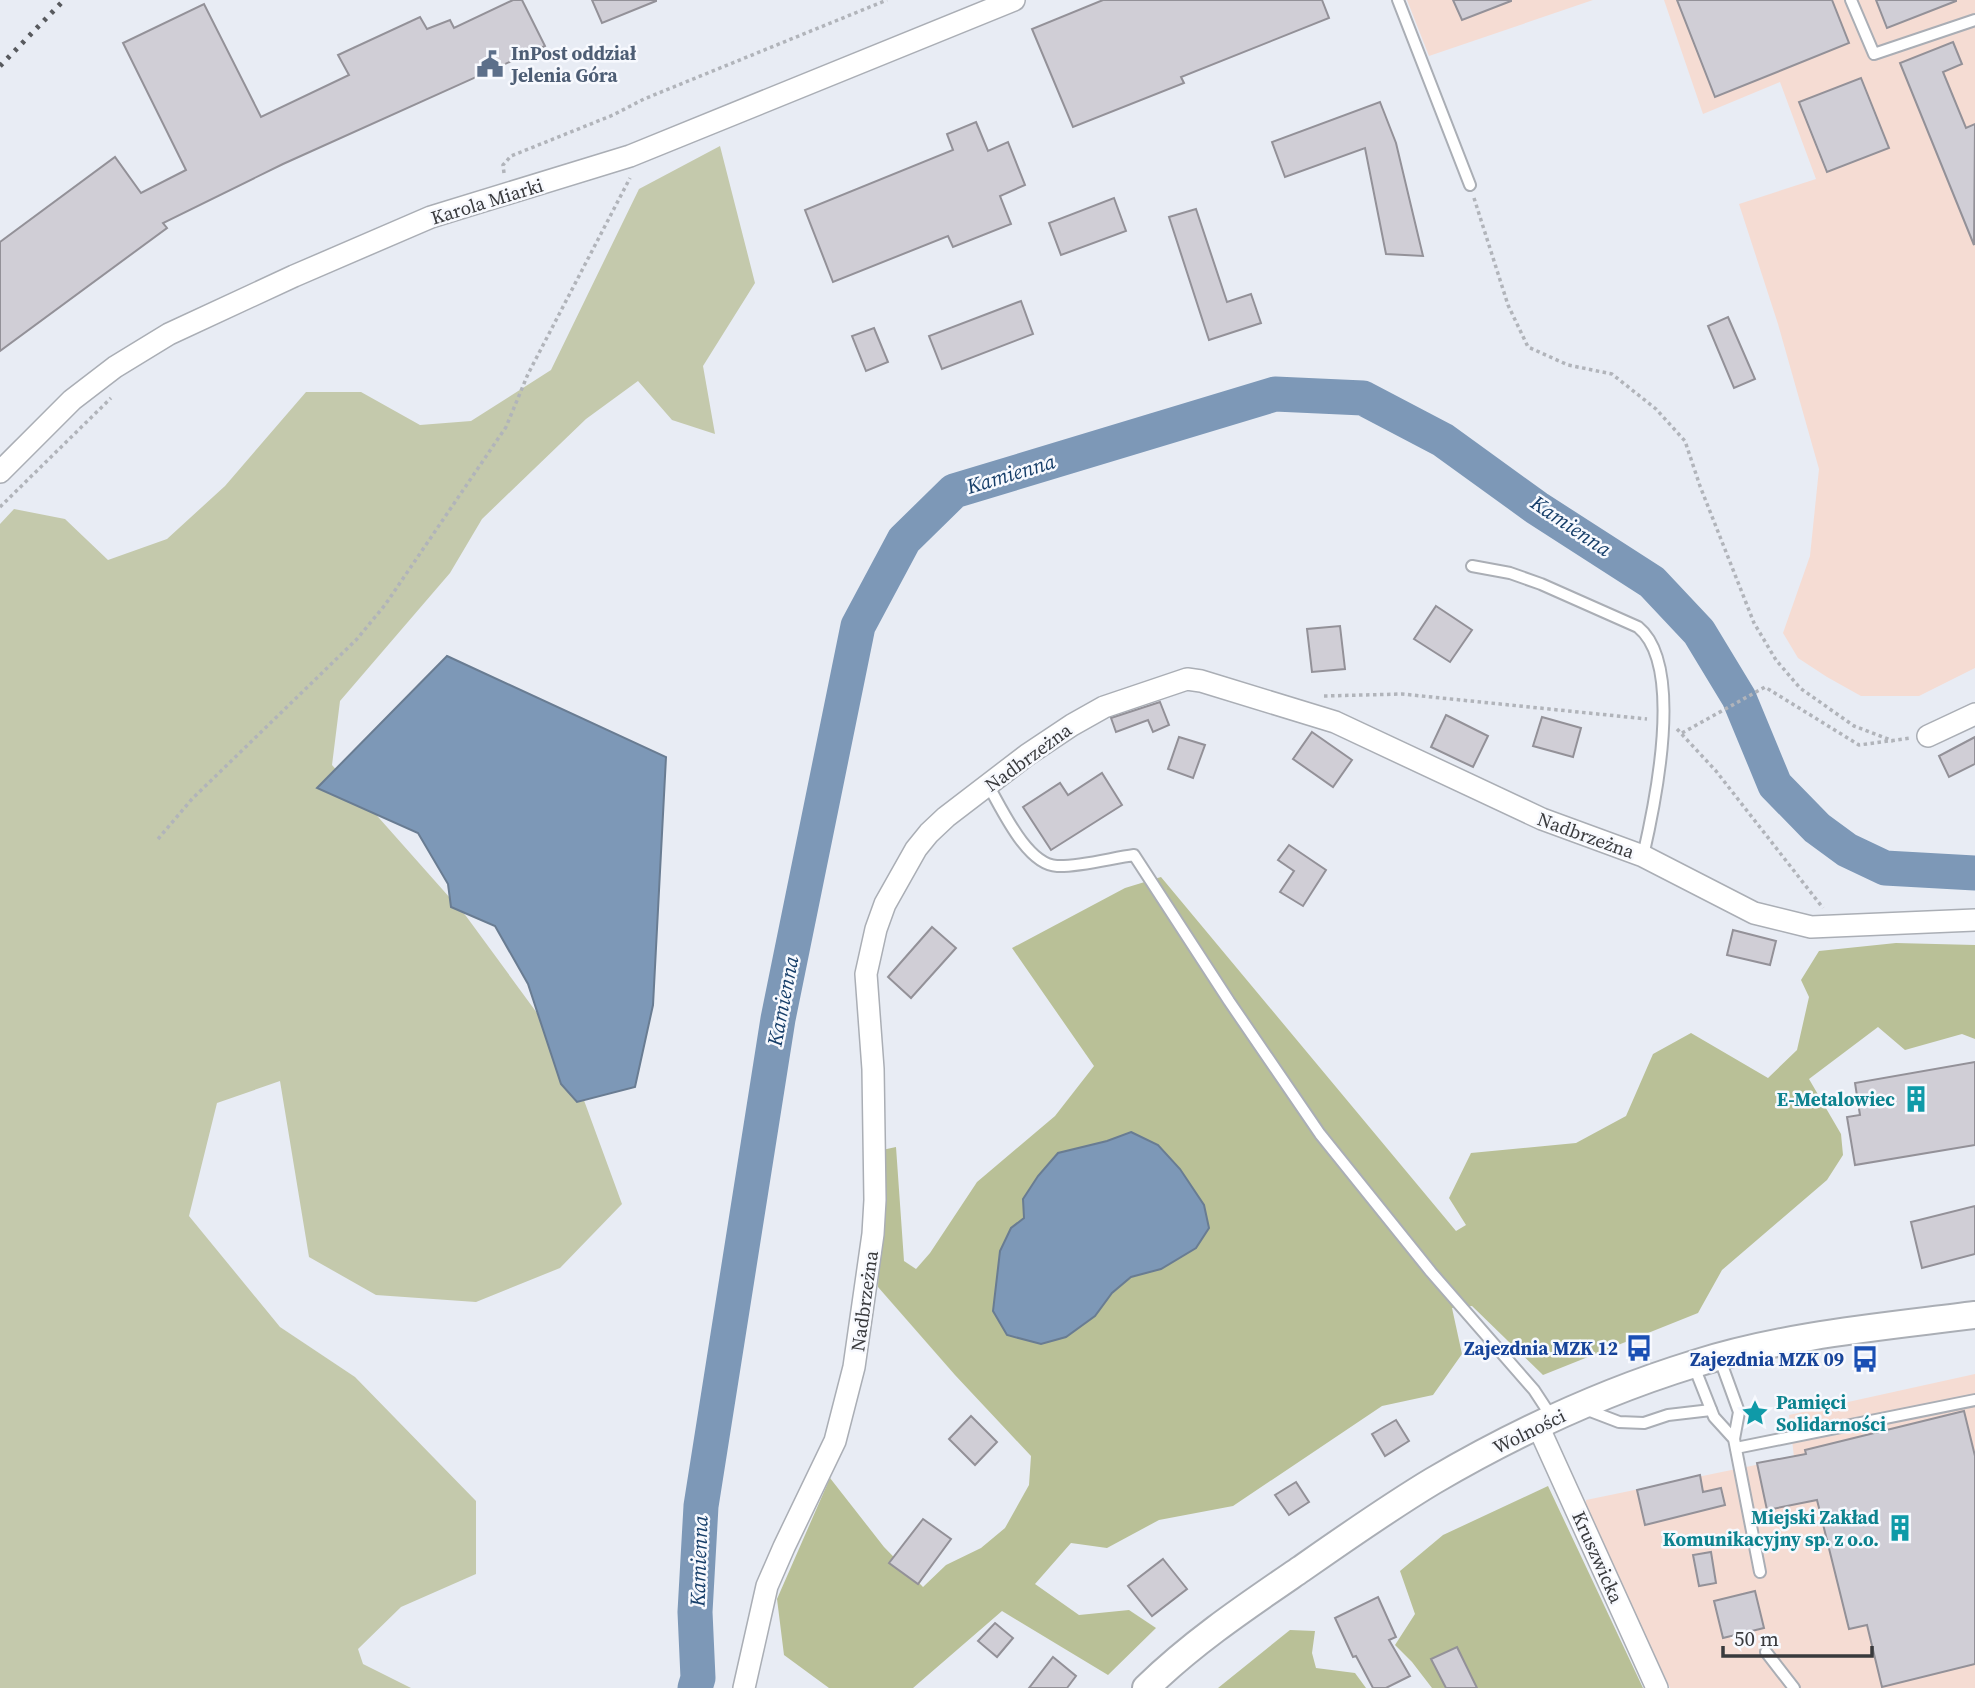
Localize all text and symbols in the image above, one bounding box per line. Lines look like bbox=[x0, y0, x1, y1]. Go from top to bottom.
place label: InPost oddział Jelenia Góra bbox=[510, 40, 636, 88]
public building icon: InPost oddział Jelenia Góra bbox=[475, 49, 505, 79]
street label: Karola Miarki bbox=[428, 172, 547, 230]
water label: Kamienna bbox=[962, 446, 1059, 501]
water label: Kamienna bbox=[1524, 487, 1617, 563]
street label: Nadbrzeżna bbox=[979, 716, 1077, 797]
street label: Nadbrzeżna bbox=[1534, 805, 1638, 865]
water label: Kamienna bbox=[759, 953, 805, 1050]
building icon: E-Metalowiec bbox=[1901, 1084, 1931, 1114]
place label: E-Metalowiec bbox=[1777, 1086, 1895, 1112]
street label: Nadbrzeżna bbox=[844, 1249, 884, 1353]
bus stop icon: Zajezdnia MZK 12 bbox=[1624, 1333, 1654, 1363]
place label: Zajezdnia MZK 12 bbox=[1464, 1335, 1618, 1361]
bus stop icon: Zajezdnia MZK 09 bbox=[1850, 1344, 1880, 1374]
place label: Zajezdnia MZK 09 bbox=[1690, 1346, 1844, 1372]
place label: Pamięci Solidarności bbox=[1776, 1389, 1886, 1437]
place icon: Pamięci Solidarności bbox=[1740, 1398, 1770, 1428]
street label: Wolności bbox=[1488, 1402, 1570, 1460]
place label: Miejski Zakład Komunikacyjny sp. z o.o. bbox=[1663, 1504, 1879, 1552]
street label: Kruszwicka bbox=[1566, 1507, 1630, 1607]
building icon: Miejski Zakład Komunikacyjny sp. z o.o. bbox=[1885, 1513, 1915, 1543]
water label: Kamienna bbox=[682, 1515, 715, 1608]
scale bar bbox=[1723, 1614, 1872, 1658]
text: 50 m bbox=[1734, 1624, 1779, 1653]

